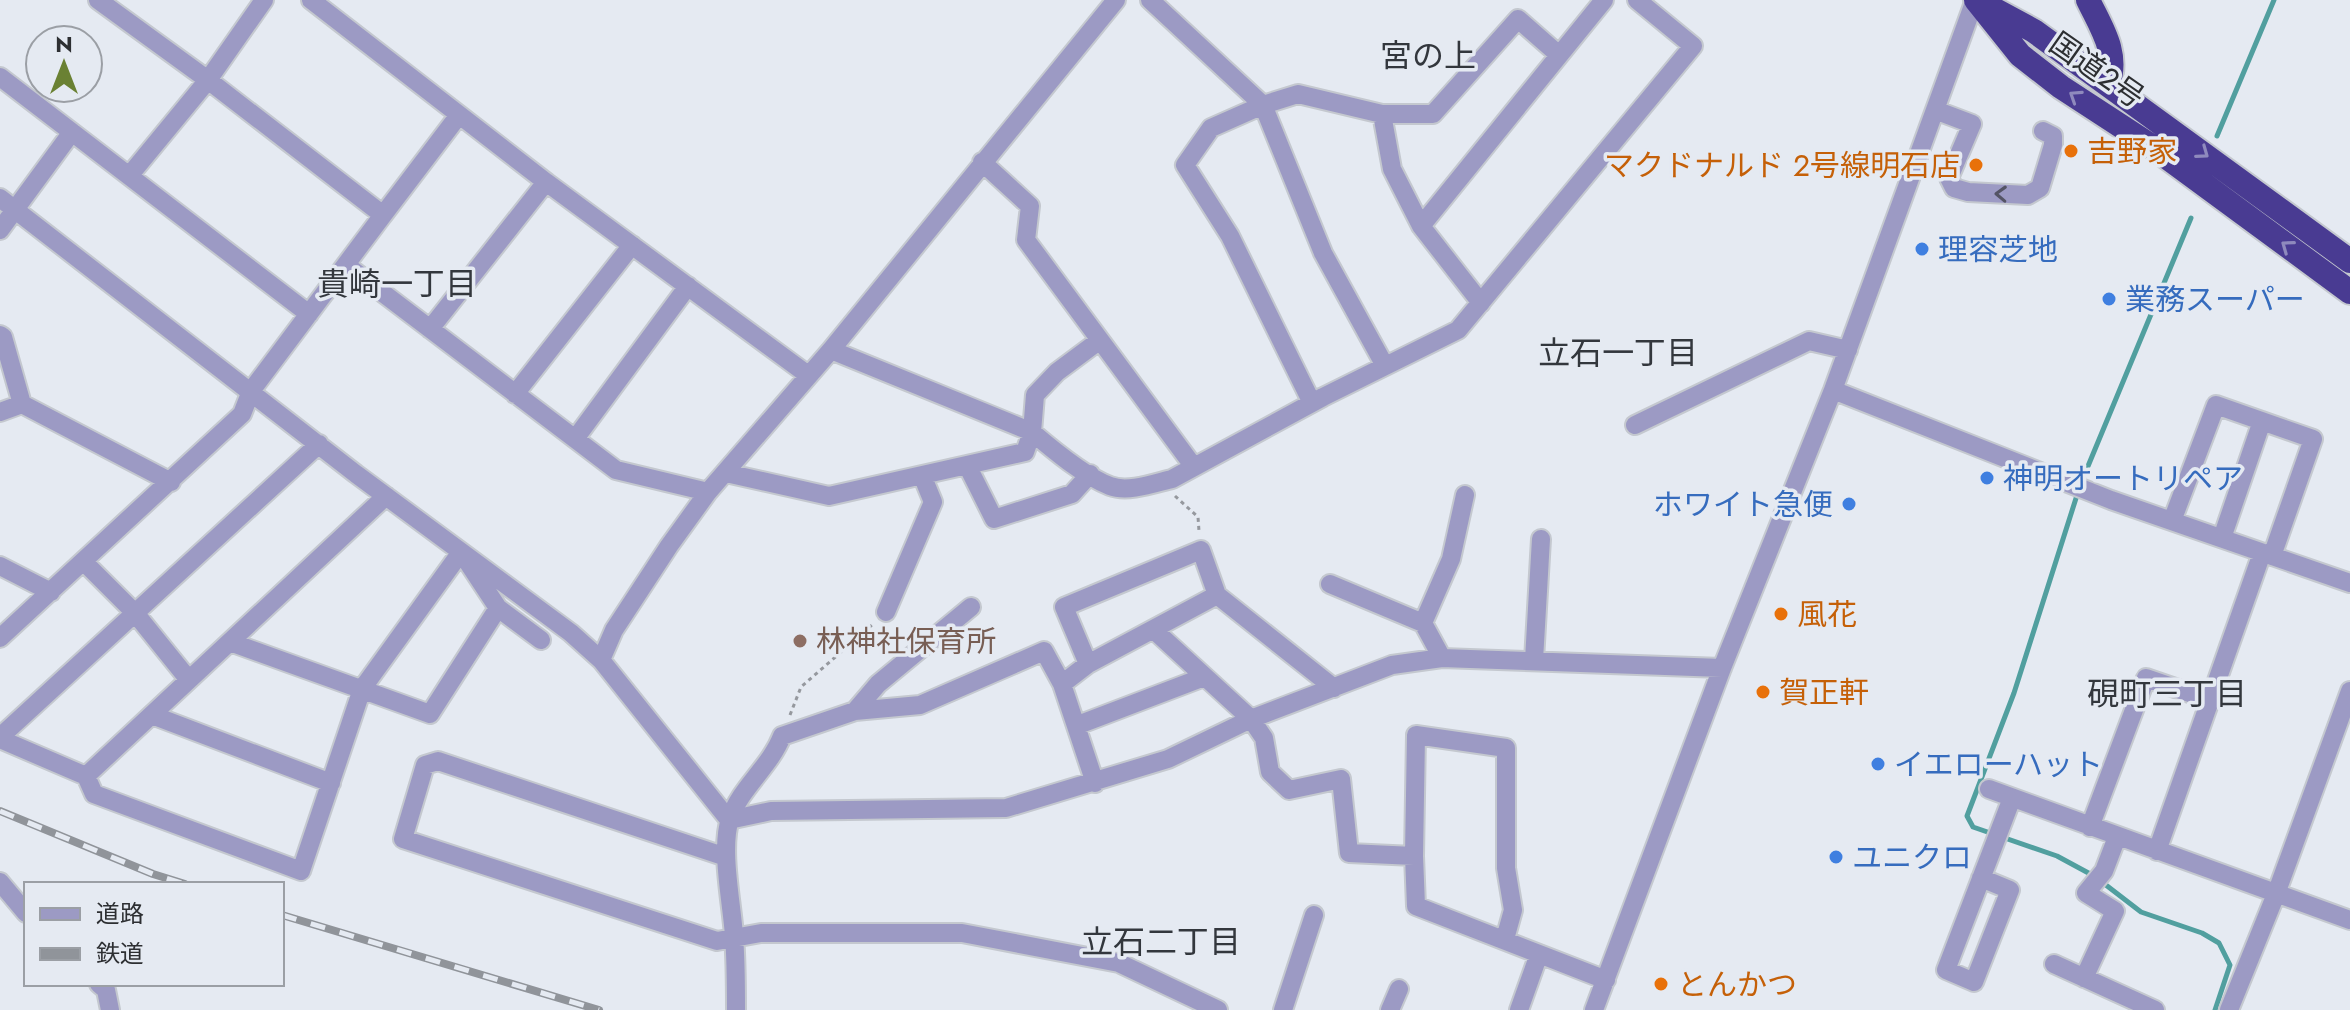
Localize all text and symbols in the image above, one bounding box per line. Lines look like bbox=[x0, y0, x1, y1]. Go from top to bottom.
street label: 国道2号 bbox=[2041, 22, 2153, 118]
north arrow bbox=[24, 24, 104, 104]
text: N bbox=[55, 28, 73, 60]
district label: 宮の上 bbox=[1380, 33, 1476, 79]
one-way arrow bbox=[2069, 90, 2083, 105]
place label: 吉野家 bbox=[2087, 130, 2177, 173]
marker: 吉野家 bbox=[2062, 142, 2080, 160]
one-way arrow bbox=[2194, 143, 2209, 158]
place label: マクドナルド 2号線明石店 bbox=[1604, 144, 1960, 187]
marker: マクドナルド 2号線明石店 bbox=[1967, 156, 1985, 174]
one-way arrow bbox=[1994, 185, 2007, 202]
place label: 理容芝地 bbox=[1938, 228, 2058, 271]
marker: 理容芝地 bbox=[1913, 240, 1931, 258]
one-way arrow bbox=[2281, 241, 2296, 255]
district label: 貴崎一丁目 bbox=[317, 261, 477, 307]
place label: 業務スーパー bbox=[2125, 278, 2305, 321]
marker: 業務スーパー bbox=[2100, 290, 2118, 308]
district label: 立石一丁目 bbox=[1538, 330, 1698, 376]
place label: 神明オートリペア bbox=[2003, 457, 2243, 500]
marker: 神明オートリペア bbox=[1978, 469, 1996, 487]
place label: ホワイト急便 bbox=[1653, 483, 1833, 526]
marker: ホワイト急便 bbox=[1840, 495, 1858, 513]
place label: 風花 bbox=[1797, 593, 1857, 636]
marker: 風花 bbox=[1772, 605, 1790, 623]
place label: 林神社保育所 bbox=[816, 620, 996, 663]
marker: 林神社保育所 bbox=[791, 632, 809, 650]
place label: 賀正軒 bbox=[1779, 671, 1869, 714]
district label: 硯町三丁目 bbox=[2087, 671, 2247, 717]
marker: 賀正軒 bbox=[1754, 683, 1772, 701]
place label: イエローハット bbox=[1894, 743, 2103, 786]
marker: イエローハット bbox=[1869, 755, 1887, 773]
place label: ユニクロ bbox=[1852, 836, 1972, 879]
marker: ユニクロ bbox=[1827, 848, 1845, 866]
legend bbox=[24, 882, 284, 986]
text: 道路 bbox=[96, 896, 144, 931]
district label: 立石二丁目 bbox=[1081, 919, 1241, 965]
text: 鉄道 bbox=[96, 936, 144, 971]
place label: とんかつ bbox=[1677, 963, 1797, 1006]
marker: とんかつ bbox=[1652, 975, 1670, 993]

